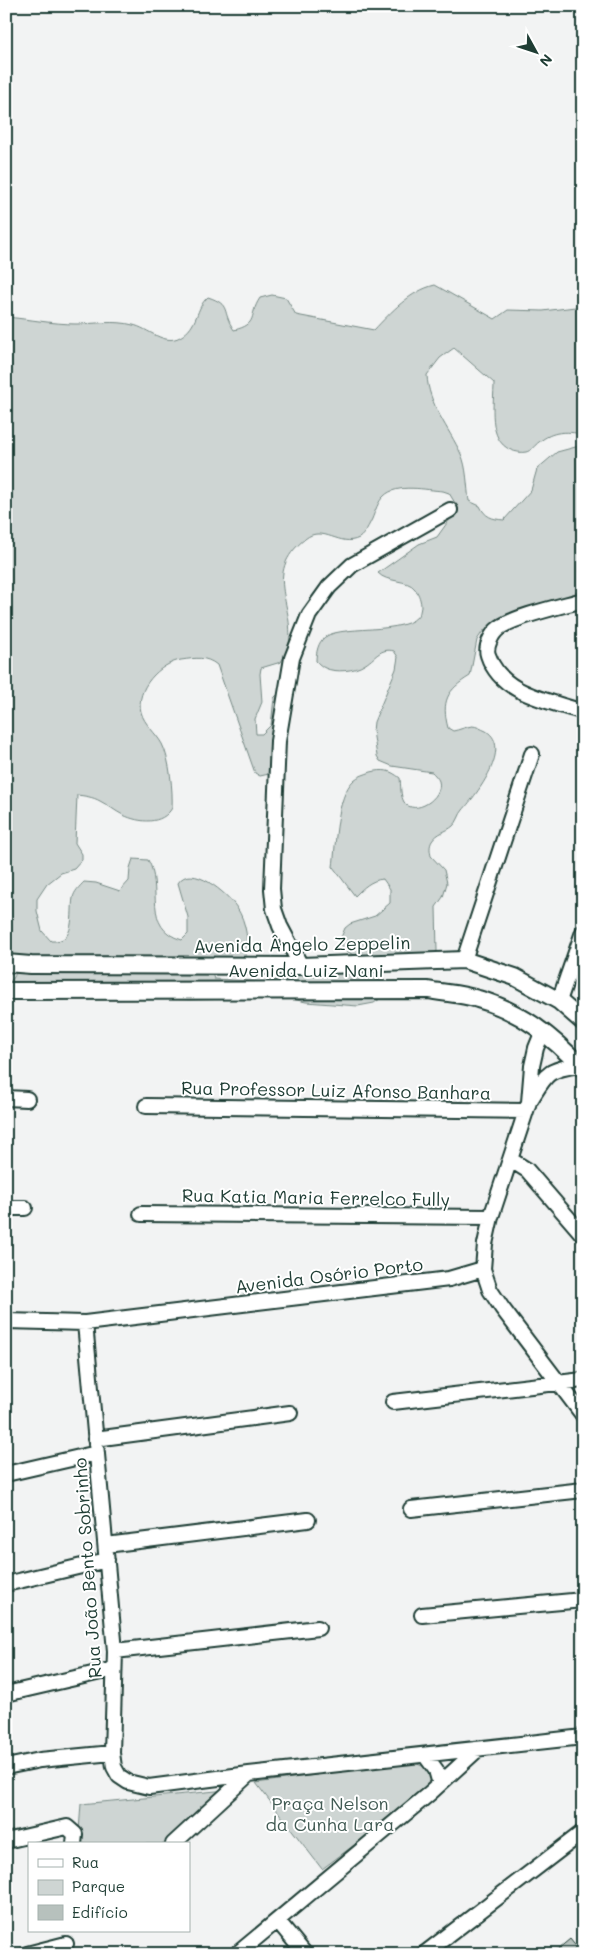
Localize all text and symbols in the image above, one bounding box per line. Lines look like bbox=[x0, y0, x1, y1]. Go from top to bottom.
north arrow bbox=[512, 28, 562, 78]
text: N bbox=[536, 50, 557, 71]
street label: Avenida Ângelo Zeppelin bbox=[193, 930, 411, 958]
street label: Avenida Luiz Nani bbox=[228, 958, 384, 982]
street label: Rua Professor Luiz Afonso Banhara bbox=[181, 1075, 491, 1105]
street label: Rua Katia Maria Ferrelco Fully bbox=[182, 1183, 450, 1211]
street label: Avenida Osório Porto bbox=[234, 1252, 425, 1298]
street label: Rua João Bento Sobrinho bbox=[67, 1457, 107, 1679]
park label: Praça Nelson da Cunha Lara bbox=[265, 1791, 395, 1836]
legend bbox=[28, 1842, 190, 1932]
text: Rua bbox=[72, 1852, 99, 1872]
text: Parque bbox=[72, 1876, 125, 1896]
text: Edifício bbox=[72, 1902, 128, 1922]

